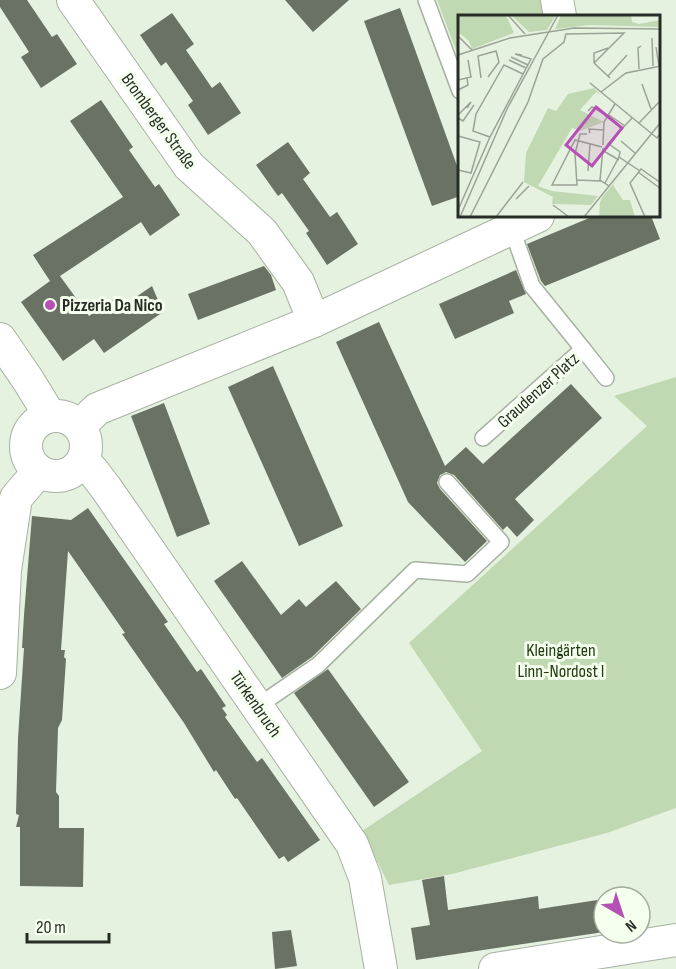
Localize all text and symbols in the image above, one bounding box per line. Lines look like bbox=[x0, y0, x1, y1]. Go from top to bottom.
inset map bbox=[458, 15, 661, 218]
street label: Bromberger Straße bbox=[117, 69, 200, 173]
place label: Pizzeria Da Nico bbox=[62, 295, 163, 316]
marker: Pizzeria Da Nico bbox=[43, 298, 57, 312]
street label: Graudenzer Platz bbox=[493, 348, 584, 432]
park label: Kleingärten Linn-Nordost I bbox=[518, 640, 605, 682]
street label: Türkenbruch bbox=[225, 667, 286, 741]
north arrow bbox=[592, 885, 652, 945]
scale bar bbox=[27, 906, 110, 944]
text: N bbox=[621, 915, 640, 936]
text: 20 m bbox=[36, 917, 66, 938]

